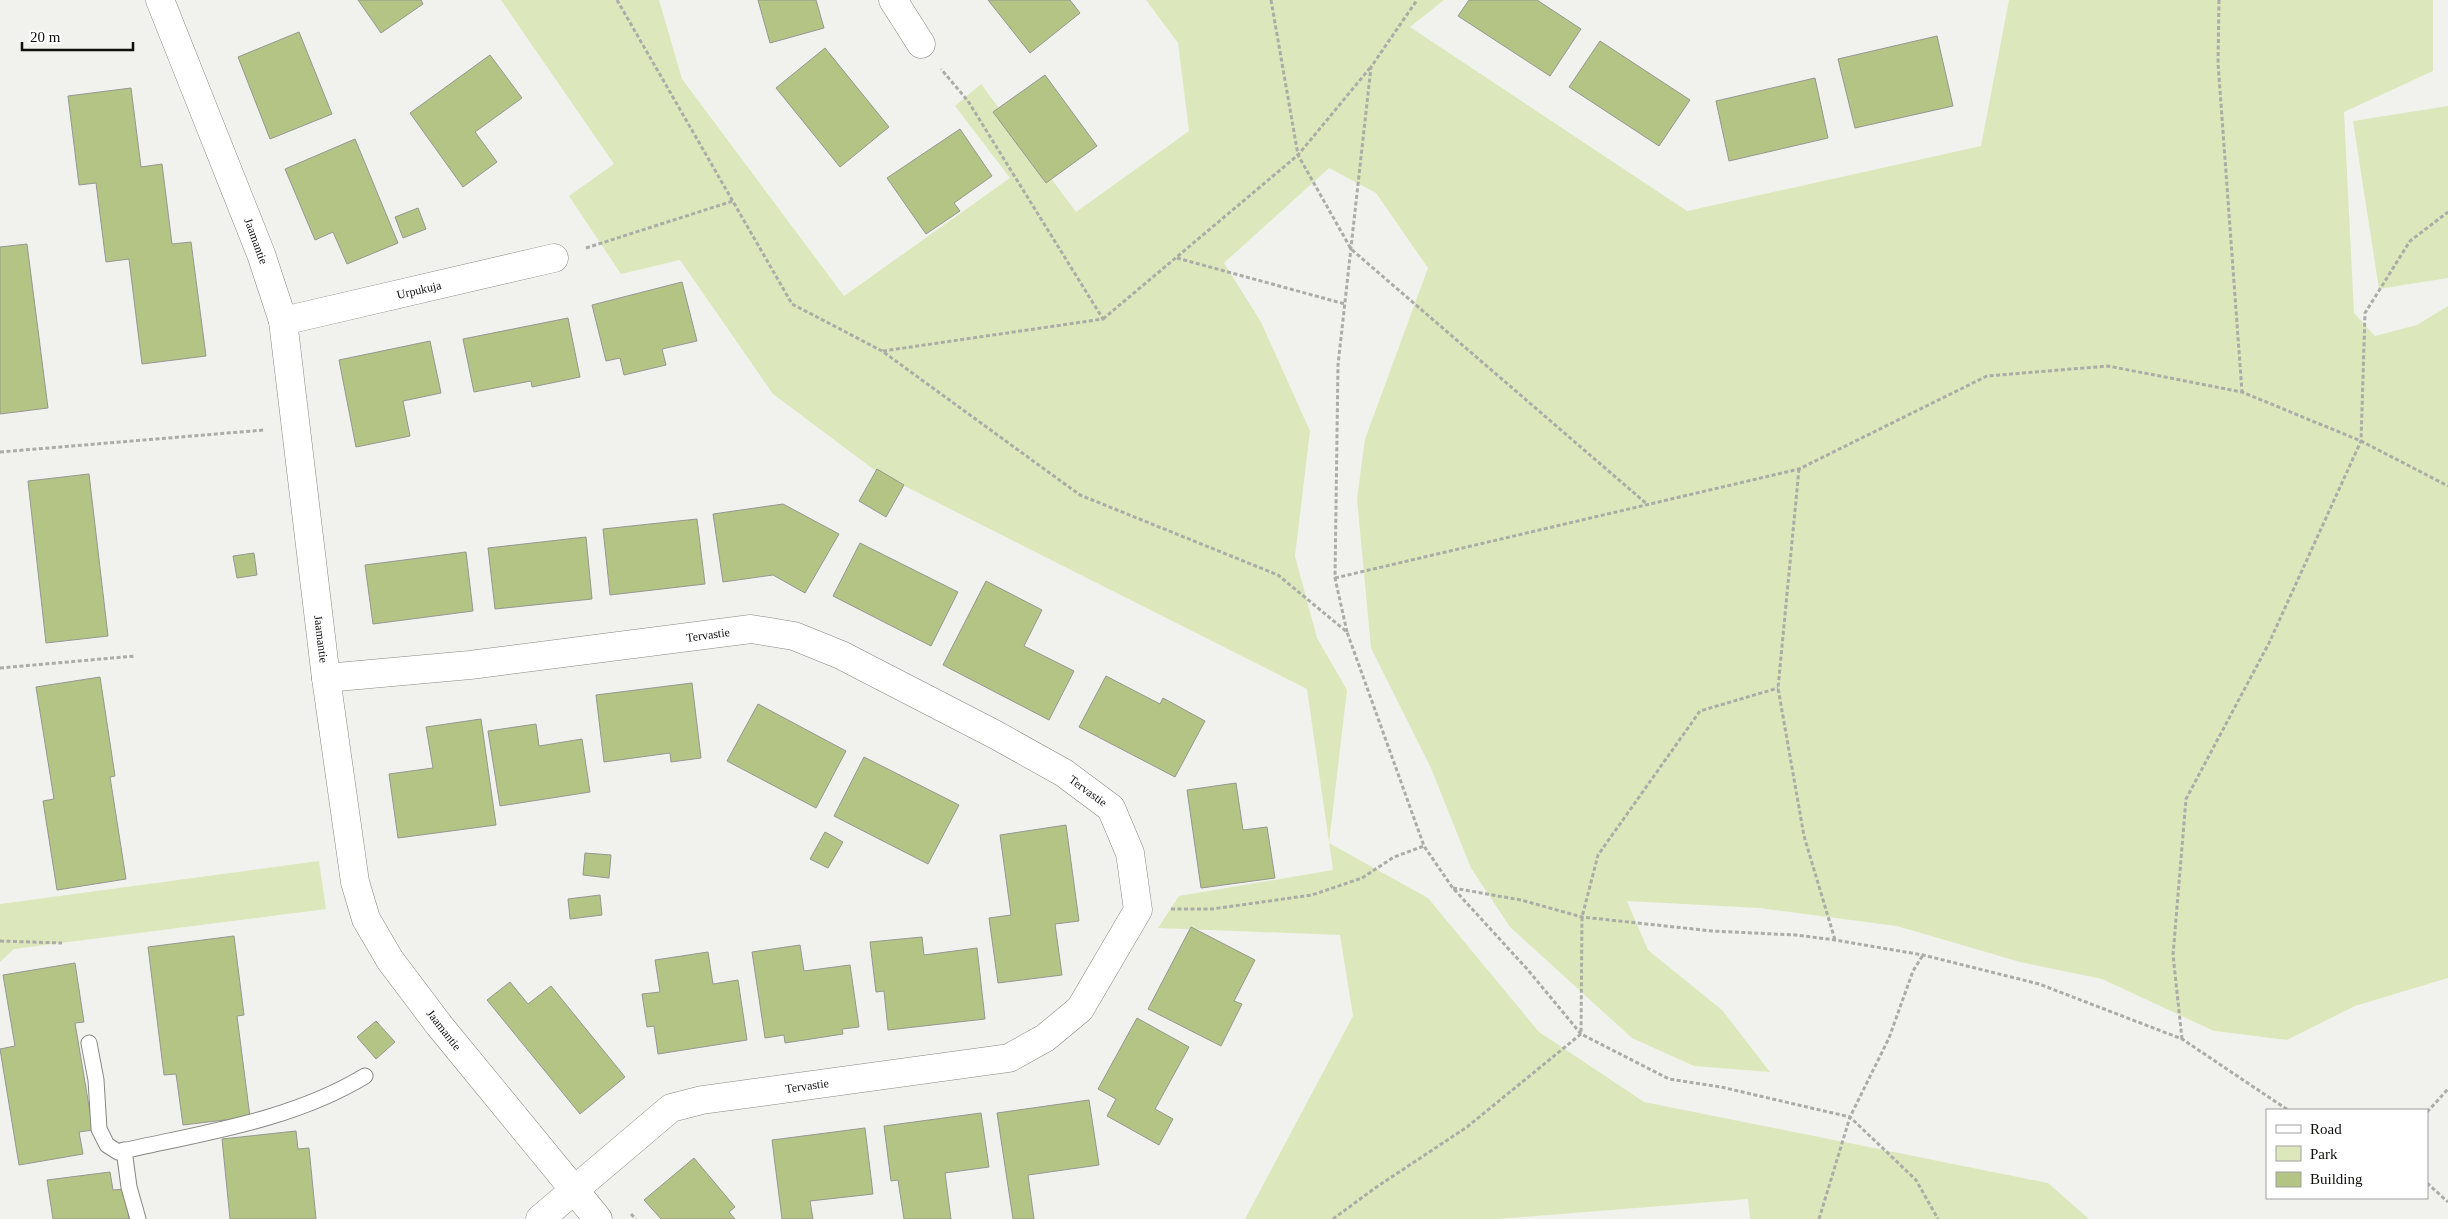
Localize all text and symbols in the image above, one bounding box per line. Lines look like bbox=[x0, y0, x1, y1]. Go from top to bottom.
scale bar bbox=[22, 20, 134, 52]
text: 20 m bbox=[30, 29, 61, 45]
street label: Jaamantie bbox=[241, 216, 271, 266]
street label: Urpukuja bbox=[395, 278, 443, 302]
street label: Jaamantie bbox=[311, 614, 331, 664]
street label: Tervastie bbox=[685, 625, 731, 645]
street label: Tervastie bbox=[1066, 772, 1110, 810]
street label: Jaamantie bbox=[424, 1007, 464, 1053]
street label: Tervastie bbox=[784, 1076, 830, 1096]
legend bbox=[2266, 1109, 2428, 1199]
text: Road bbox=[2310, 1121, 2342, 1137]
text: Park bbox=[2310, 1146, 2338, 1162]
text: Building bbox=[2310, 1171, 2363, 1187]

